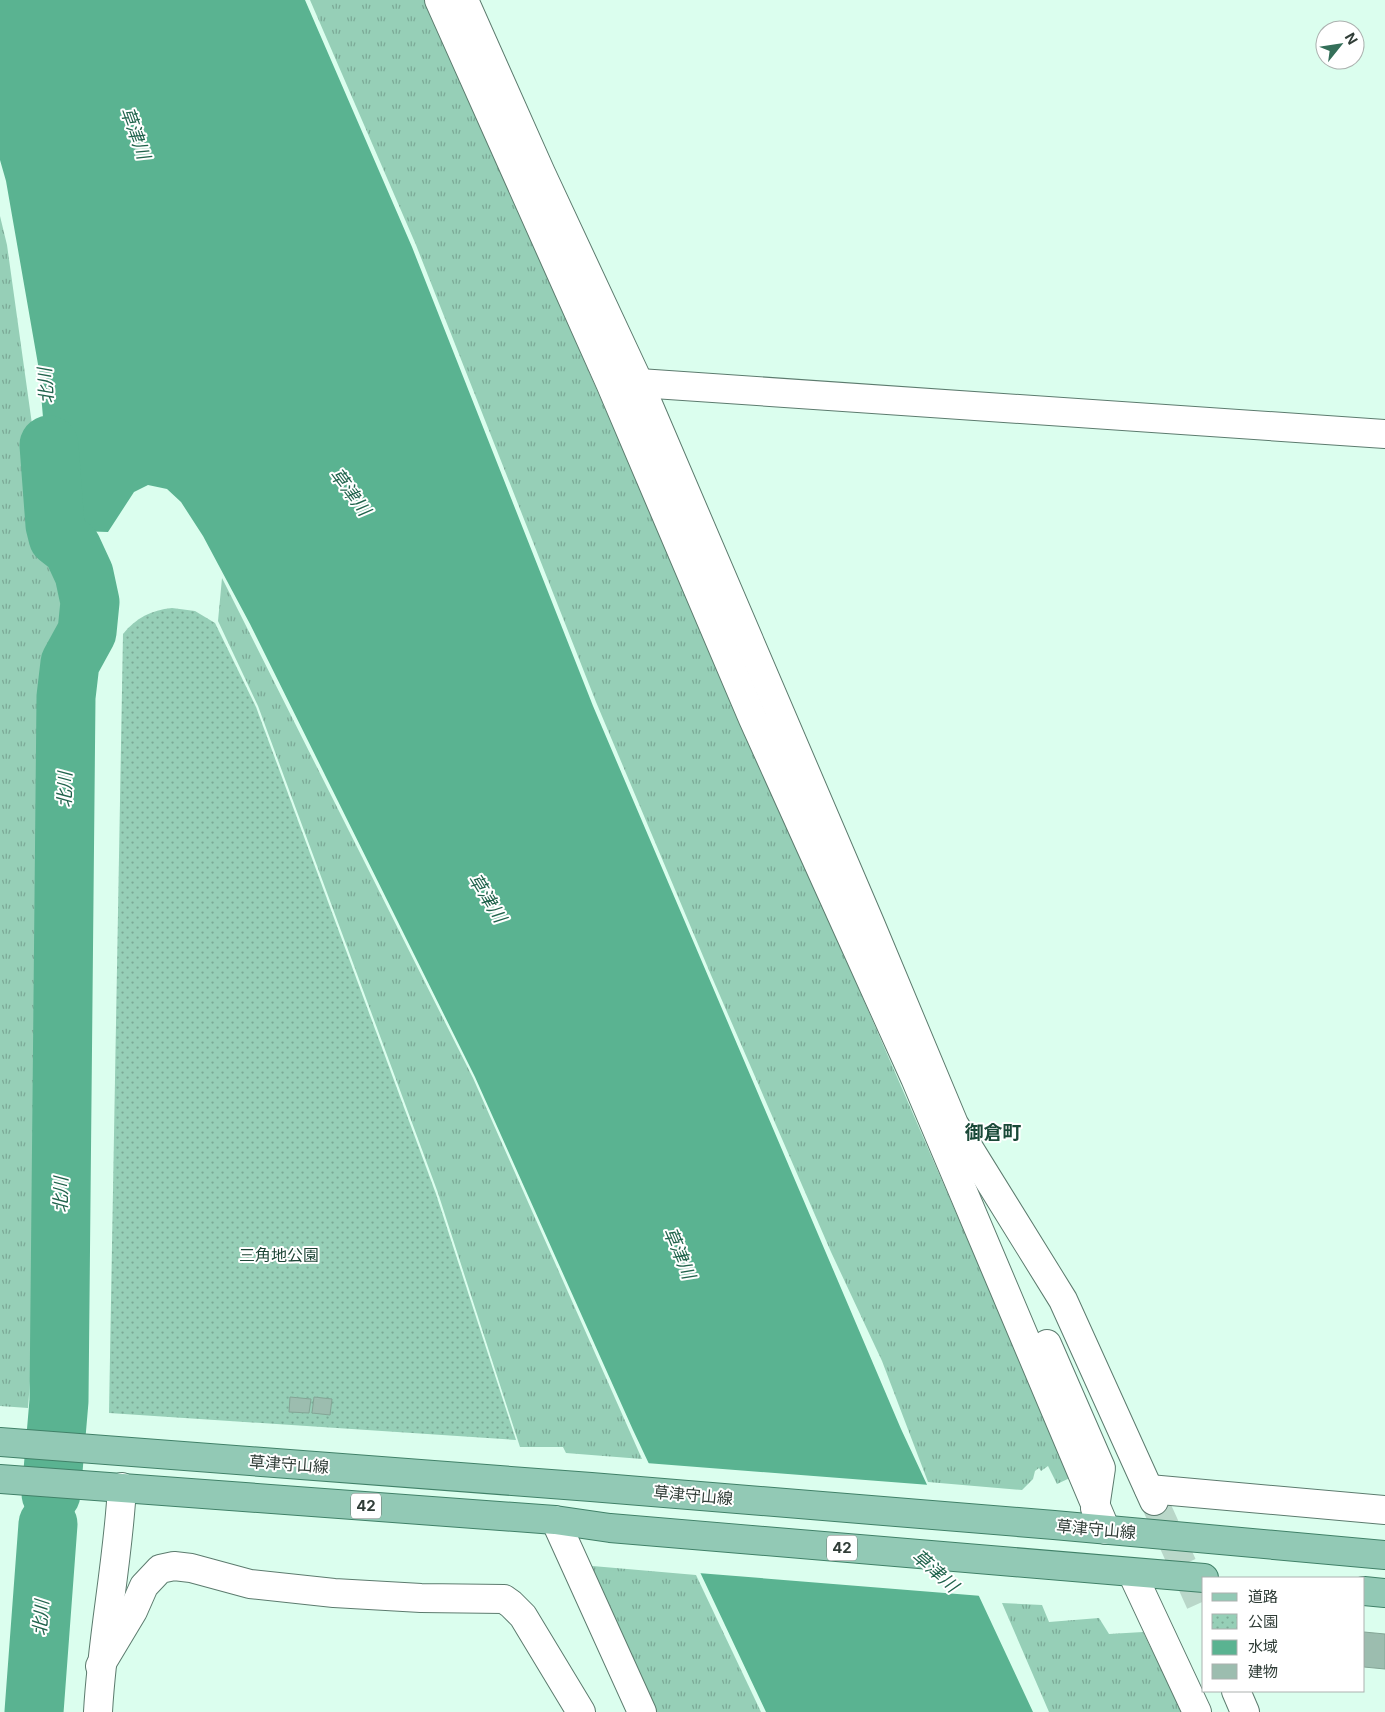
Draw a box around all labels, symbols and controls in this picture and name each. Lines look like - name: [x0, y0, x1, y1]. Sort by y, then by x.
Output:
- north arrow: [1315, 20, 1365, 70]
- text: N: [1342, 29, 1362, 47]
- water label: 草津川: [116, 104, 155, 164]
- water label: 北川: [34, 365, 57, 405]
- water label: 草津川: [326, 464, 376, 521]
- water label: 北川: [54, 770, 75, 808]
- water label: 草津川: [464, 869, 512, 928]
- district label: 御倉町: [964, 1121, 1022, 1144]
- water label: 北川: [50, 1175, 71, 1213]
- water label: 草津川: [659, 1224, 700, 1284]
- park label: 三角地公園: [239, 1245, 319, 1265]
- street label: 草津守山線: [248, 1451, 330, 1477]
- street label: 草津守山線: [652, 1482, 734, 1508]
- road number: 42: [351, 1494, 381, 1518]
- street label: 草津守山線: [1055, 1516, 1137, 1542]
- road number: 42: [827, 1536, 857, 1560]
- water label: 草津川: [908, 1545, 964, 1598]
- legend: [1202, 1577, 1365, 1692]
- text: 道路: [1248, 1587, 1278, 1606]
- water label: 北川: [29, 1597, 52, 1637]
- text: 公園: [1248, 1612, 1278, 1631]
- text: 水域: [1248, 1637, 1278, 1656]
- text: 建物: [1248, 1662, 1278, 1681]

